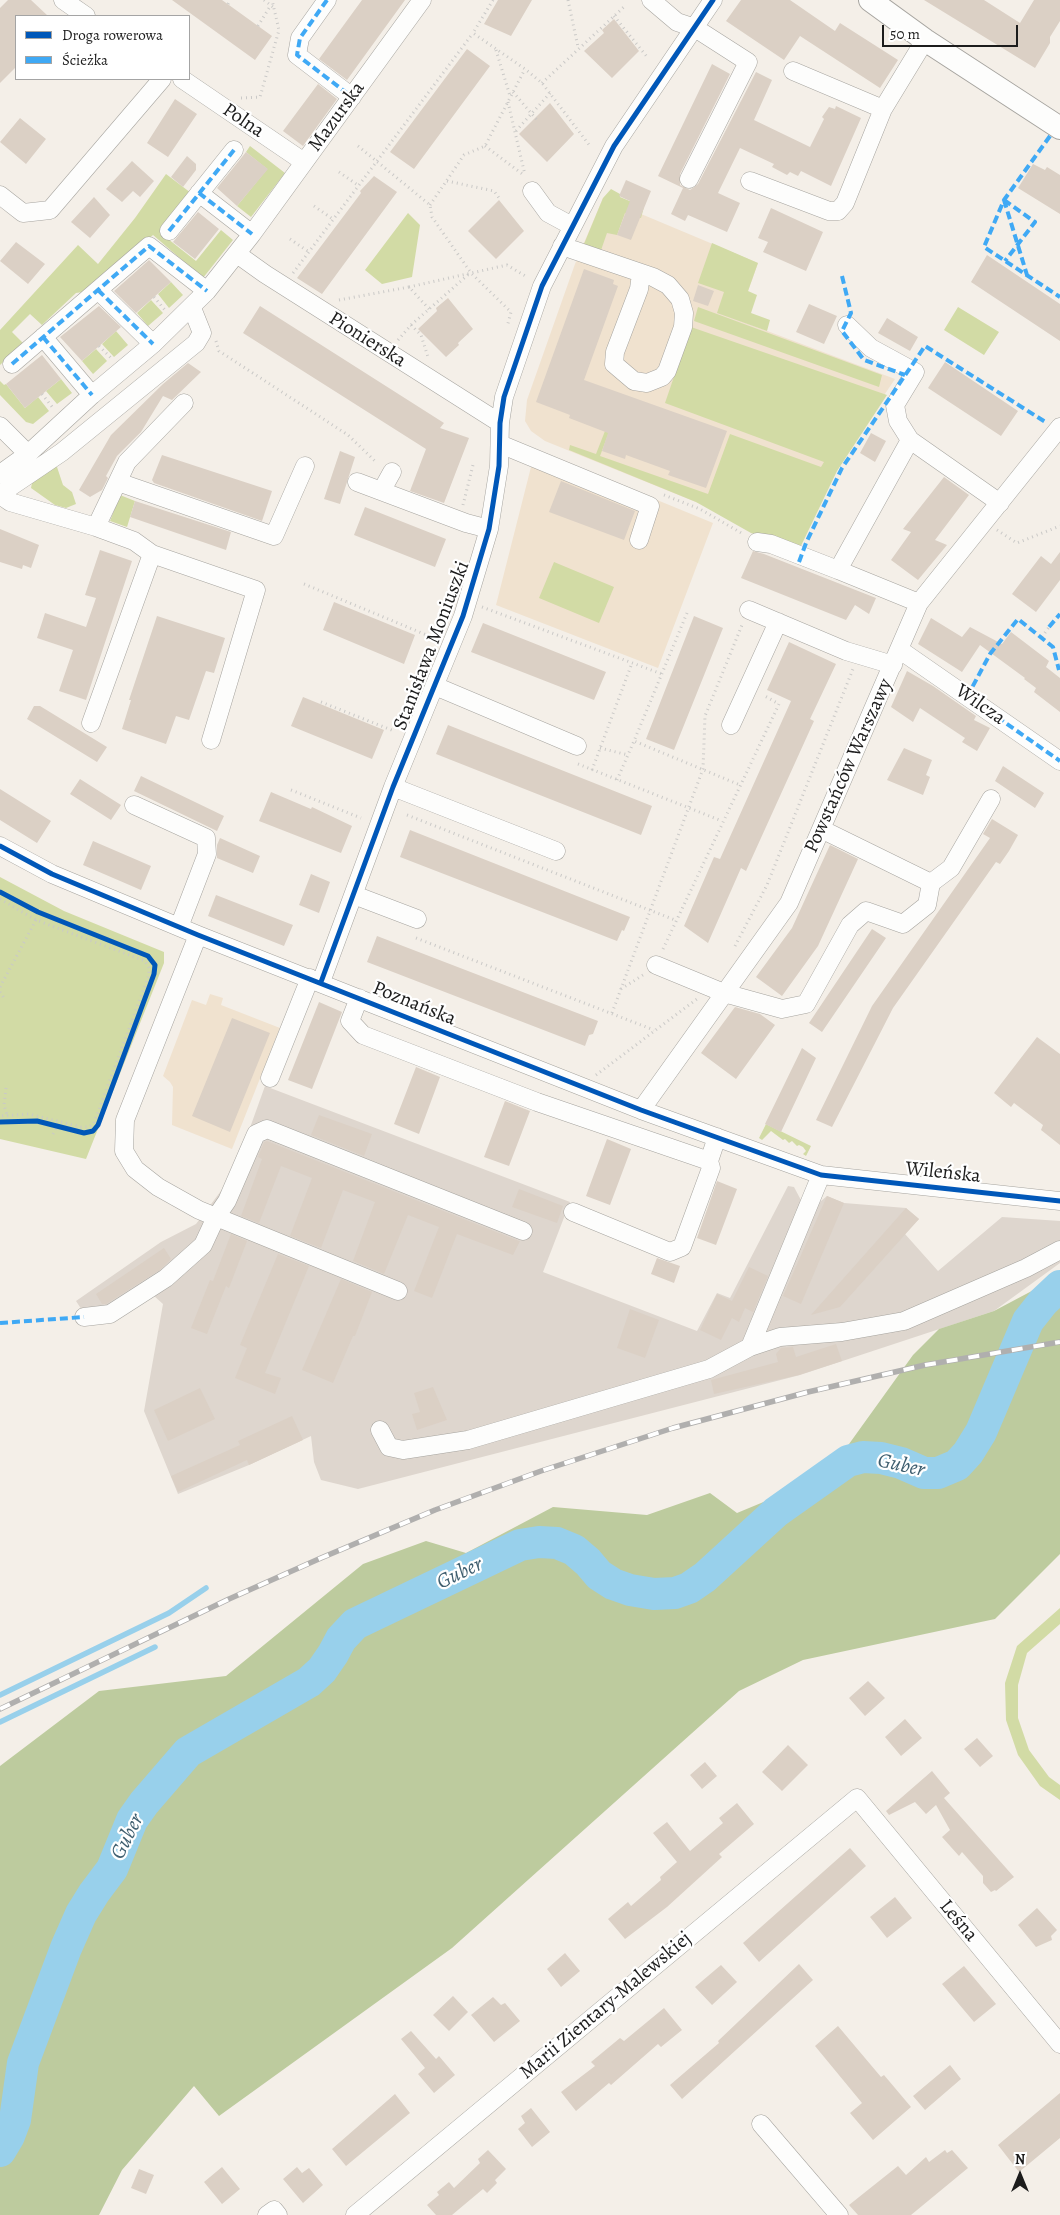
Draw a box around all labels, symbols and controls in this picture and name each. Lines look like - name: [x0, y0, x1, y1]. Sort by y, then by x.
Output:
- legend: [15, 15, 190, 80]
- scale bar: [885, 15, 1021, 47]
- text: 50 m: [890, 24, 920, 44]
- text: Droga rowerowa: [62, 25, 163, 45]
- text: Ścieżka: [62, 50, 108, 70]
- street label: Mazurska: [304, 77, 370, 157]
- street label: Polna: [218, 98, 268, 144]
- street label: Pionierska: [324, 307, 410, 373]
- street label: Stanisława Moniuszki: [389, 558, 475, 734]
- street label: Powstańców Warszawy: [800, 675, 898, 857]
- street label: Wilcza: [950, 679, 1010, 731]
- street label: Poznańska: [369, 976, 459, 1032]
- street label: Wileńska: [904, 1157, 982, 1189]
- water label: Guber: [875, 1449, 927, 1483]
- water label: Guber: [433, 1552, 487, 1596]
- water label: Guber: [106, 1810, 150, 1864]
- street label: Leśna: [934, 1895, 982, 1947]
- street label: Marii Zientary-Malewskiej: [515, 1927, 697, 2085]
- north arrow: [995, 2150, 1045, 2200]
- text: N: [1015, 2150, 1025, 2169]

